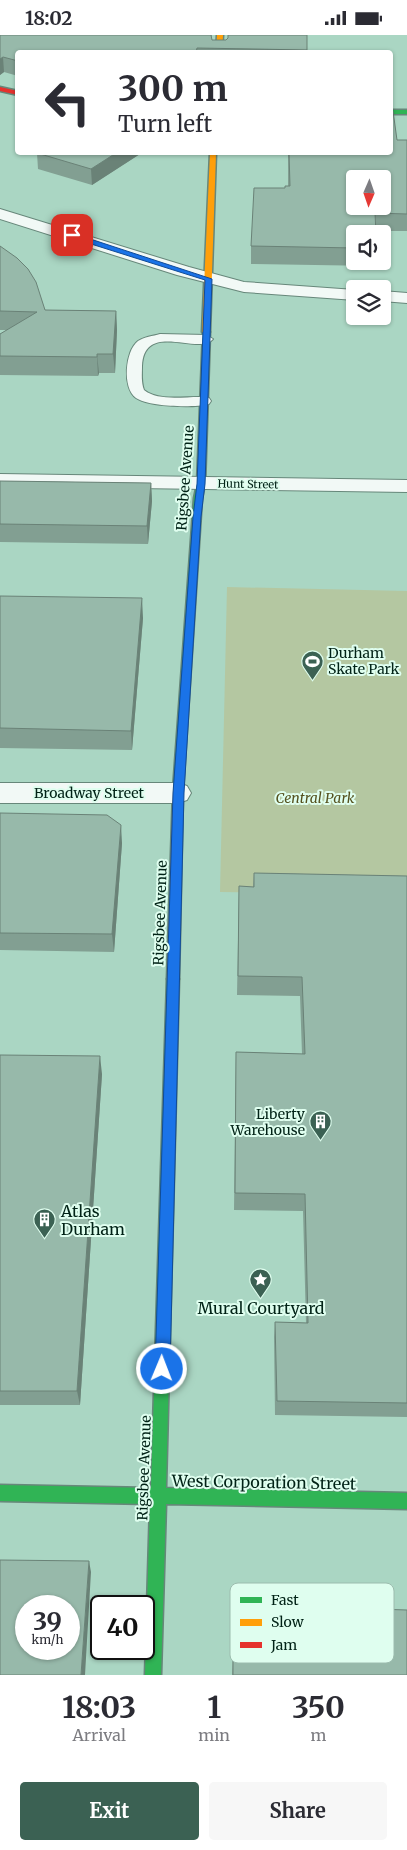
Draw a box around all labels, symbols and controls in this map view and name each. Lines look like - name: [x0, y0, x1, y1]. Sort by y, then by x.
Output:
- text: 18:02: [25, 6, 72, 30]
- text: 300 m: [118, 67, 228, 111]
- icon: left: [35, 70, 100, 135]
- text: Turn left: [118, 110, 212, 138]
- north arrow: [346, 170, 391, 215]
- map controls: [346, 170, 391, 325]
- pin: [51, 214, 93, 256]
- icon: arrive: [58, 221, 86, 249]
- button: sound: [346, 225, 391, 270]
- button: layers: [346, 280, 391, 325]
- street label: Rigsbee Avenue: [172, 425, 198, 531]
- street label: Hunt Street: [217, 476, 279, 492]
- place label: Durham Skate Park: [328, 644, 400, 678]
- sports icon: Durham Skate Park: [300, 649, 324, 680]
- street label: Broadway Street: [34, 784, 145, 802]
- park label: Central Park: [276, 789, 355, 807]
- street label: Rigsbee Avenue: [149, 860, 171, 966]
- place label: Liberty Warehouse: [230, 1105, 306, 1139]
- building icon: Liberty Warehouse: [309, 1110, 333, 1141]
- place label: Atlas Durham: [60, 1201, 125, 1239]
- building icon: Atlas Durham: [33, 1208, 57, 1239]
- place icon: Mural Courtyard: [249, 1267, 273, 1298]
- place label: Mural Courtyard: [197, 1298, 325, 1318]
- position arrow: [135, 1342, 187, 1394]
- street label: Rigsbee Avenue: [133, 1415, 155, 1521]
- street label: West Corporation Street: [171, 1470, 357, 1494]
- legend: [230, 1583, 394, 1663]
- text: Fast: [271, 1591, 299, 1609]
- speed limit sign: 40: [90, 1595, 155, 1660]
- text: 39: [33, 1605, 62, 1637]
- text: Slow: [271, 1613, 304, 1631]
- text: km/h: [32, 1632, 63, 1647]
- text: Jam: [270, 1636, 297, 1654]
- text: 18:03: [62, 1688, 136, 1726]
- text: 1: [207, 1688, 221, 1726]
- text: 350: [292, 1688, 345, 1726]
- text: Arrival: [72, 1725, 126, 1745]
- text: min: [198, 1725, 230, 1745]
- text: m: [311, 1725, 326, 1745]
- button: Exit: [20, 1782, 199, 1840]
- button: Share: [209, 1782, 387, 1840]

